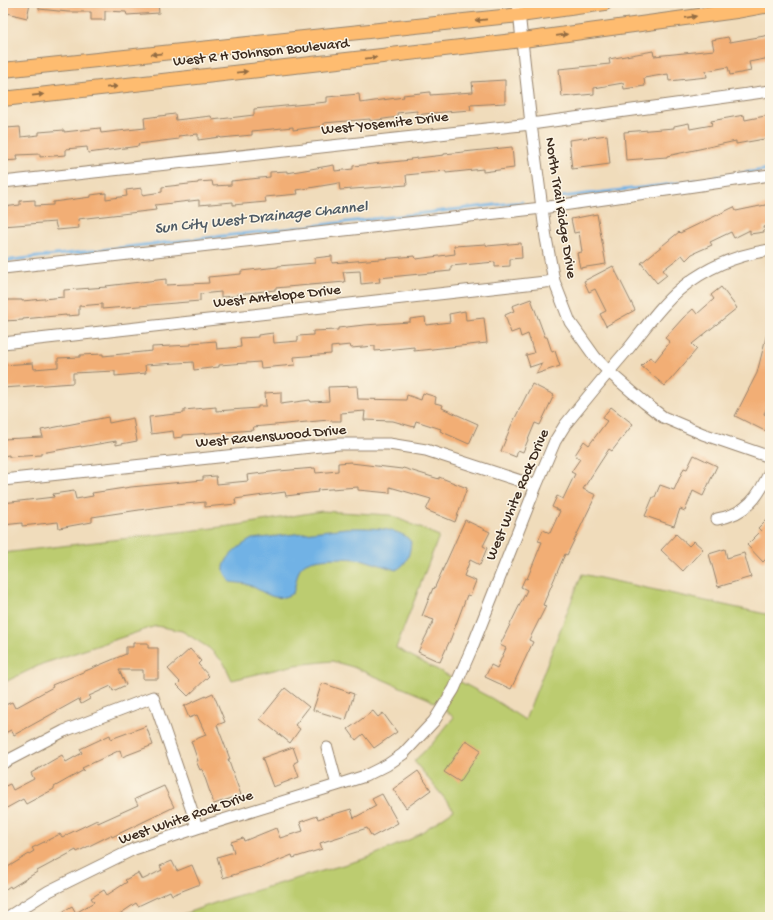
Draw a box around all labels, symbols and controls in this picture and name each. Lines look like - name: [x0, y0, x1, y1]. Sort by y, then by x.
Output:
- one-way arrow: [685, 14, 697, 21]
- one-way arrow: [475, 16, 487, 23]
- one-way arrow: [556, 32, 568, 38]
- street label: West R H Johnson Boulevard: [172, 35, 351, 71]
- one-way arrow: [151, 50, 163, 57]
- one-way arrow: [365, 54, 377, 61]
- one-way arrow: [236, 69, 248, 75]
- one-way arrow: [106, 84, 118, 90]
- one-way arrow: [32, 92, 44, 98]
- street label: West Yosemite Drive: [321, 108, 450, 140]
- street label: North Trail Ridge Drive: [540, 136, 580, 280]
- water label: Sun City West Drainage Channel: [154, 198, 370, 240]
- street label: West Antelope Drive: [212, 281, 342, 313]
- street label: West Ravenswood Drive: [195, 421, 347, 453]
- street label: West White Rock Drive: [482, 426, 554, 563]
- street label: West White Rock Drive: [116, 786, 256, 849]

